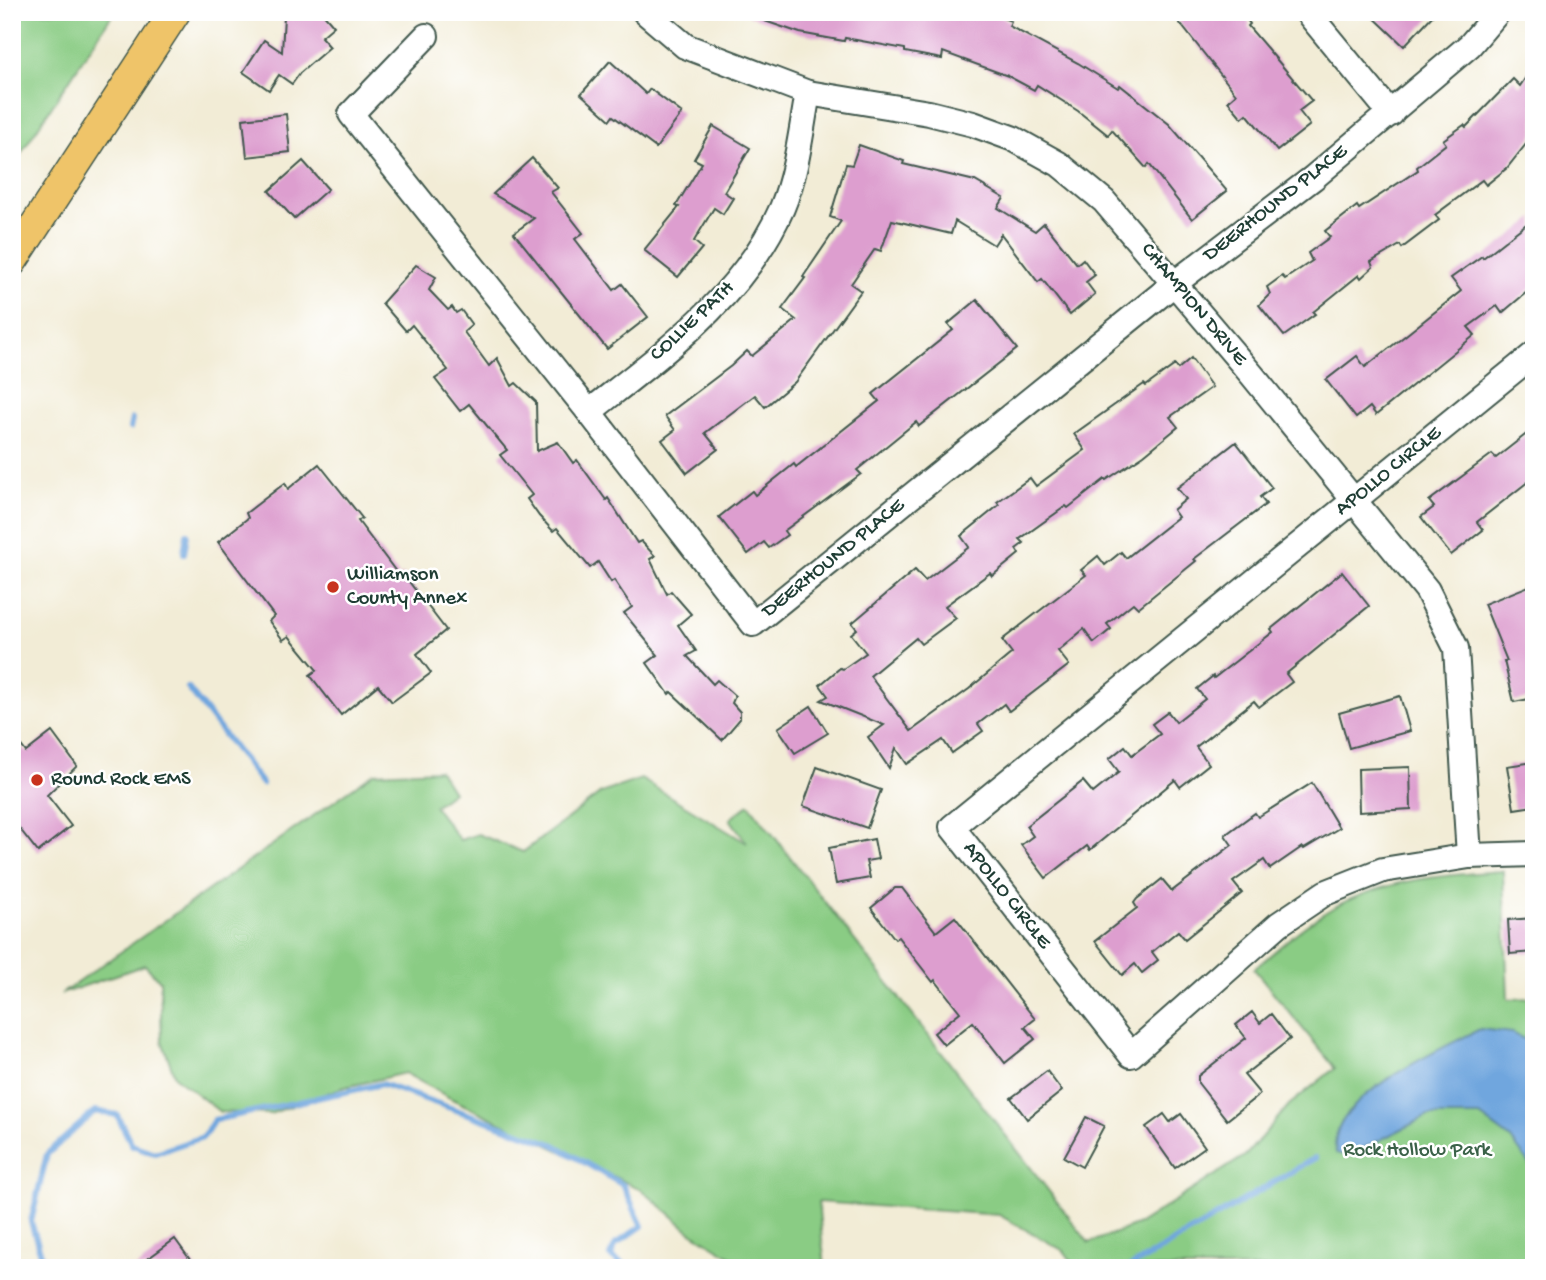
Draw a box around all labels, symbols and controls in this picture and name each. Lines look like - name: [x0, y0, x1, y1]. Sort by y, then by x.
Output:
- street label: DEERHOUND PLACE: [1197, 139, 1354, 269]
- street label: CHAMPION DRIVE: [1134, 238, 1252, 372]
- street label: COLLIE PATH: [646, 276, 741, 367]
- street label: APOLLO CIRCLE: [1331, 421, 1448, 522]
- street label: DEERHOUND PLACE: [756, 493, 911, 625]
- place label: Williamson County Annex: [347, 563, 467, 612]
- marker: Williamson County Annex: [325, 579, 341, 595]
- place label: Round Rock EMS: [51, 768, 191, 793]
- marker: Round Rock EMS: [29, 772, 45, 788]
- street label: APOLLO CIRCLE: [956, 837, 1056, 955]
- park label: Rock Hollow Park: [1343, 1139, 1493, 1164]

